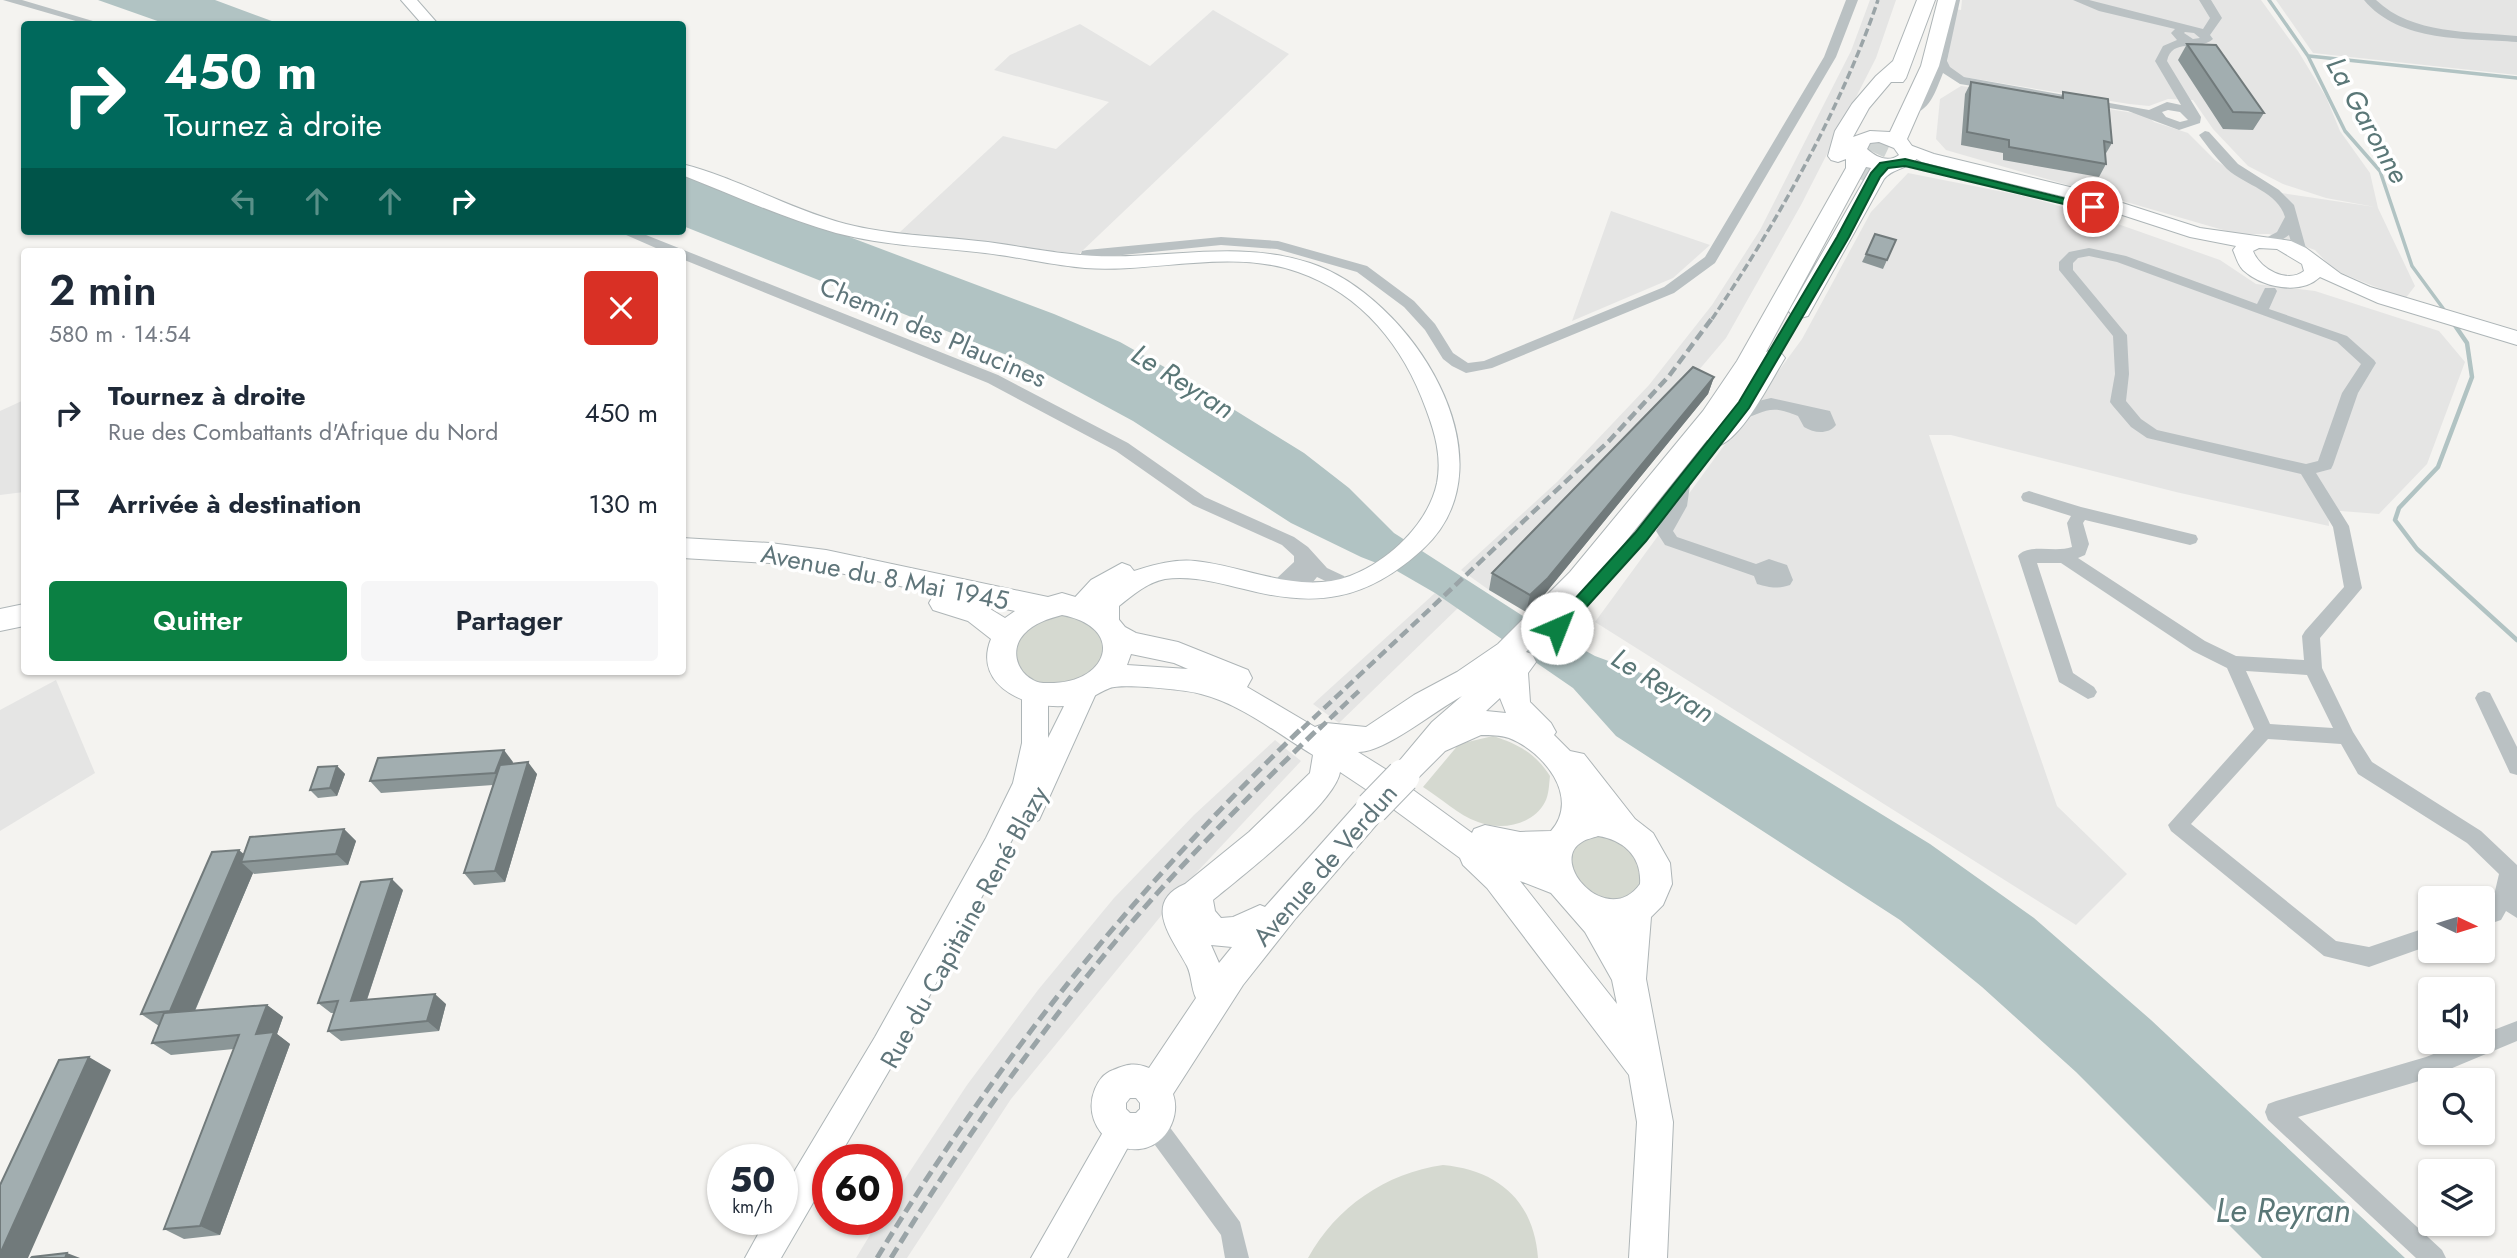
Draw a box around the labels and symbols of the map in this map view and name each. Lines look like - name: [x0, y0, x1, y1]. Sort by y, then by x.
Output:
- water label: La Garonne: [2316, 50, 2419, 191]
- pin: [2063, 177, 2123, 237]
- street label: Chemin des Plaucines: [814, 267, 1052, 397]
- water label: Le Reyran: [1123, 334, 1242, 429]
- street label: Avenue du 8 Mai 1945: [758, 534, 1012, 620]
- position arrow: [1520, 591, 1594, 665]
- water label: Le Reyran: [1603, 638, 1722, 733]
- street label: Avenue de Verdun: [1244, 775, 1406, 955]
- street label: Rue du Capitaine René Blazy: [870, 778, 1058, 1075]
- north arrow: [2418, 886, 2496, 962]
- speed limit sign: 60: [812, 1144, 903, 1235]
- water label: Le Reyran: [2216, 1187, 2350, 1234]

